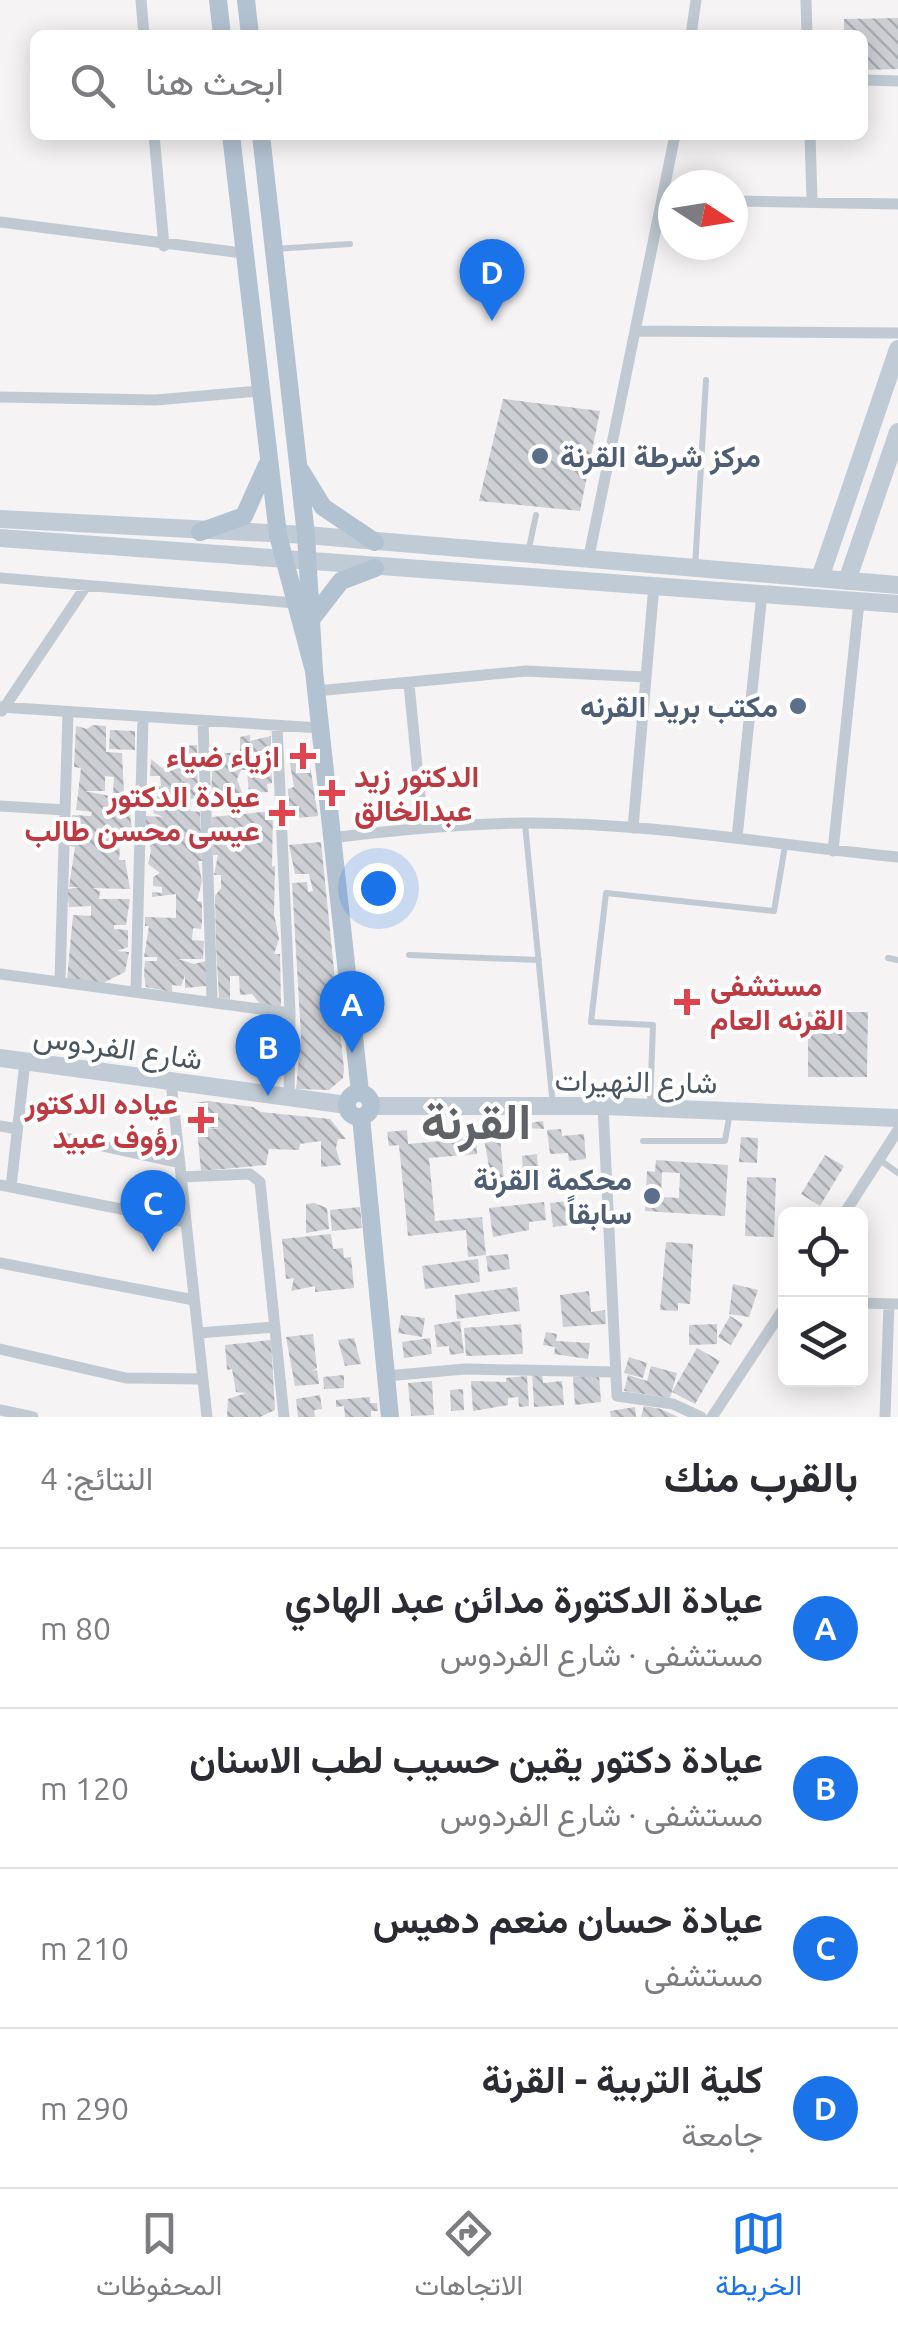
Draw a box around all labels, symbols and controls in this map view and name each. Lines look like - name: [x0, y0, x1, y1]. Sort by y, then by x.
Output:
- search box: [30, 30, 868, 140]
- icon: search: [65, 58, 120, 113]
- text: ابحث هنا: [145, 60, 284, 102]
- north arrow: [658, 170, 748, 260]
- pin: D: [460, 238, 524, 321]
- place label: مركز شرطة القرنة: [560, 439, 761, 475]
- marker: مركز شرطة القرنة: [529, 445, 551, 467]
- place label: مكتب بريد القرنه: [580, 689, 778, 725]
- marker: مكتب بريد القرنه: [787, 695, 809, 717]
- place label: ازياء ضياء: [166, 739, 280, 775]
- marker: ازياء ضياء: [290, 743, 316, 769]
- place label: الدكتور زيد عبدالخالق: [354, 759, 479, 829]
- place label: عيادة الدكتور عيسى محسن طالب: [25, 779, 260, 849]
- marker: الدكتور زيد عبدالخالق: [319, 780, 345, 806]
- marker: عيادة الدكتور عيسى محسن طالب: [269, 800, 295, 826]
- your location: [353, 863, 404, 914]
- place label: مستشفى القرنه العام: [710, 968, 844, 1039]
- pin: A: [320, 970, 384, 1053]
- marker: مستشفى القرنه العام: [674, 989, 700, 1015]
- pin: B: [236, 1014, 300, 1096]
- street label: شارع الفردوس: [31, 1018, 205, 1080]
- street label: شارع النهيرات: [554, 1063, 718, 1103]
- place label: عياده الدكتور رؤوف عبيد: [24, 1086, 178, 1156]
- district label: القرنة: [421, 1092, 531, 1153]
- marker: عياده الدكتور رؤوف عبيد: [188, 1107, 214, 1133]
- place label: محكمة القرنة سابقاً: [473, 1162, 632, 1231]
- pin: C: [120, 1170, 186, 1252]
- marker: محكمة القرنة سابقاً: [641, 1185, 663, 1207]
- map controls: [778, 1207, 868, 1387]
- button: locate: [778, 1207, 868, 1297]
- button: layers: [778, 1297, 868, 1387]
- text: بالقرب منك: [664, 1453, 858, 1500]
- text: النتائج: 4: [40, 1460, 153, 1496]
- text: عيادة الدكتورة مدائن عبد الهادي: [285, 1578, 763, 1620]
- text: 80 m: [40, 1610, 111, 1646]
- text: A: [814, 1610, 837, 1646]
- text: مستشفى · شارع الفردوس: [440, 1636, 763, 1672]
- text: عيادة دكتور يقين حسيب لطب الاسنان: [189, 1738, 763, 1780]
- text: 120 m: [40, 1770, 129, 1806]
- text: B: [815, 1770, 836, 1806]
- text: مستشفى · شارع الفردوس: [440, 1796, 763, 1832]
- text: عيادة حسان منعم دهيس: [373, 1898, 763, 1940]
- text: 210 m: [40, 1930, 129, 1966]
- text: C: [815, 1930, 836, 1966]
- text: مستشفى: [644, 1956, 763, 1992]
- text: كلية التربية - القرنة: [482, 2058, 763, 2100]
- text: 290 m: [40, 2090, 129, 2126]
- text: D: [814, 2090, 837, 2126]
- text: جامعة: [681, 2116, 763, 2152]
- tab: المحفوظات: [96, 2206, 222, 2310]
- tab: الاتجاهات: [414, 2206, 523, 2310]
- tab: الخريطة: [715, 2206, 802, 2310]

